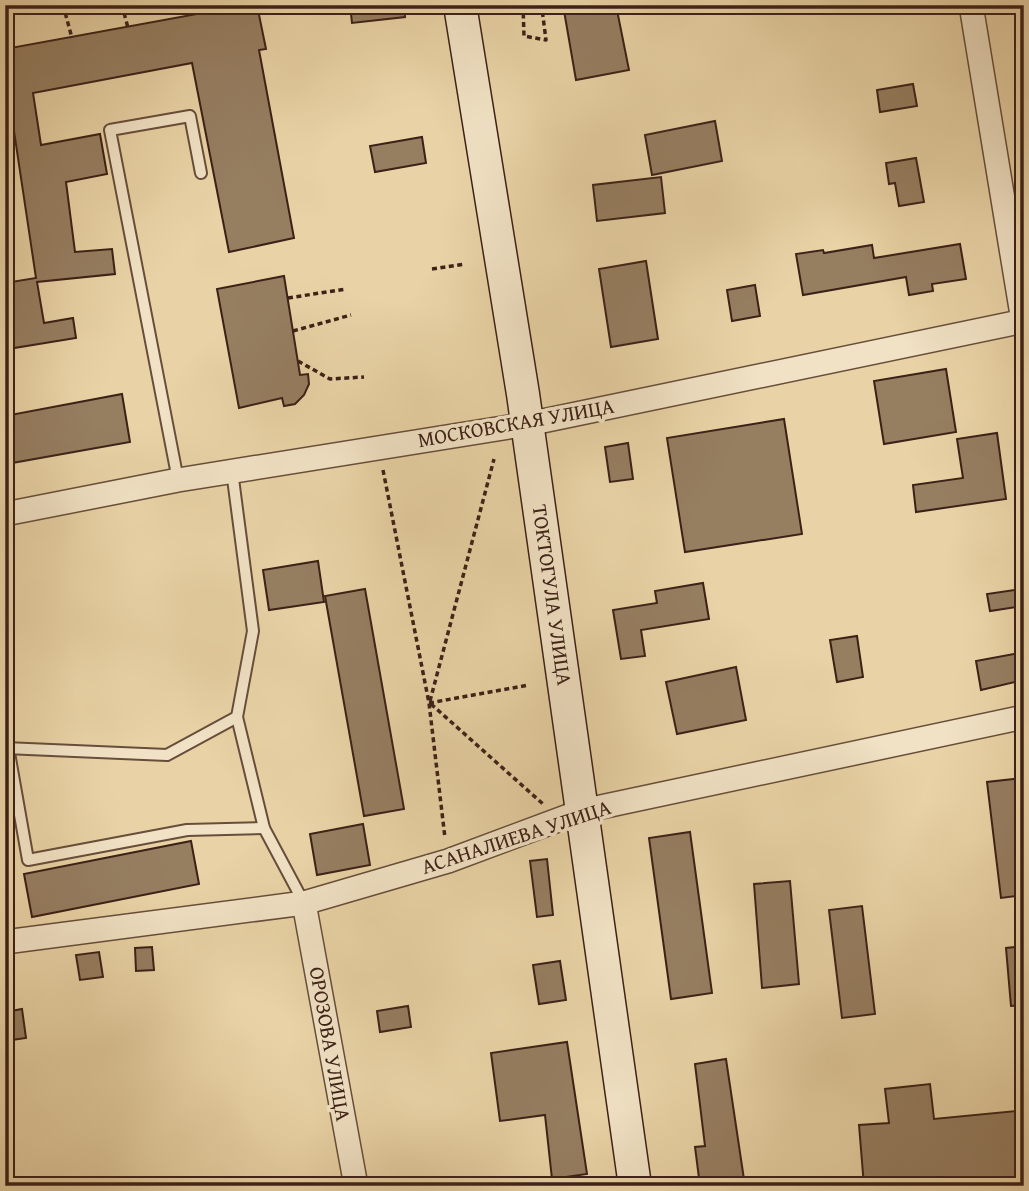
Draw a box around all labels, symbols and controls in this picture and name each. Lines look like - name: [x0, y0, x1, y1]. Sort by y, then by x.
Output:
- street label: МОСКОВСКАЯ УЛИЦА: [415, 390, 617, 455]
- street label: ТОКТОГУЛА УЛИЦА: [524, 503, 581, 688]
- street label: АСАНАЛИЕВА УЛИЦА: [417, 791, 615, 882]
- street label: ОРОЗОВА УЛИЦА: [302, 964, 359, 1124]

